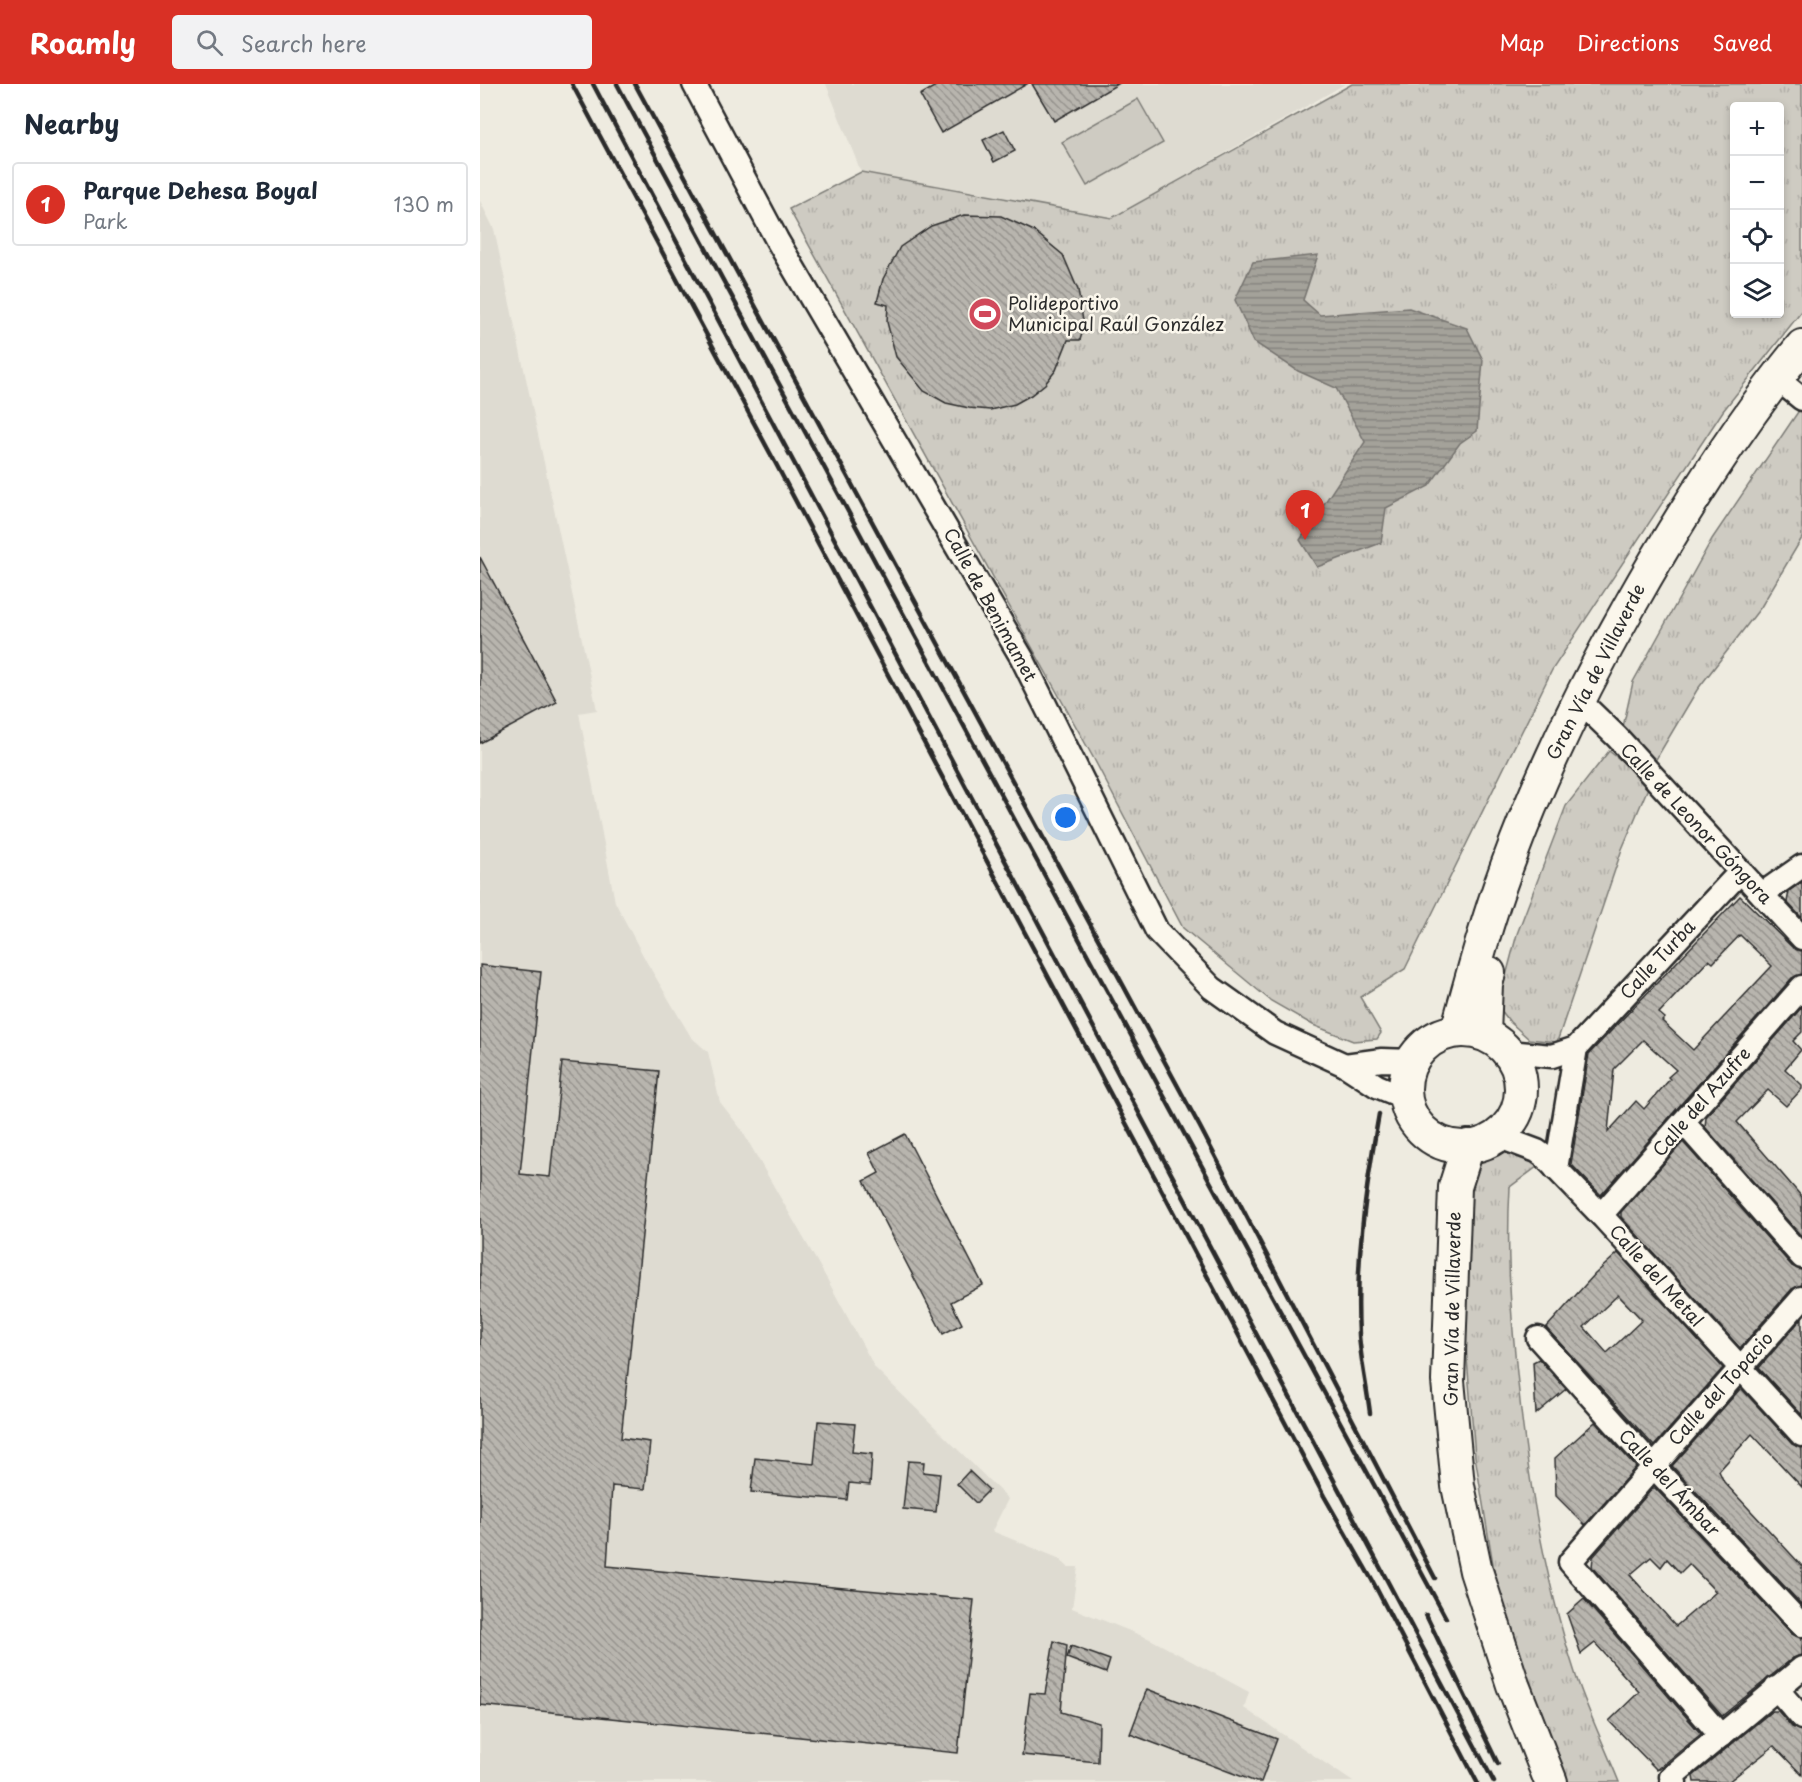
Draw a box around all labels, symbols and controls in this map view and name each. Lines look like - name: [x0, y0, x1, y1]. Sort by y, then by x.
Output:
- search box: [172, 15, 592, 69]
- text: Roamly: [30, 21, 136, 64]
- icon: search: [193, 26, 226, 59]
- text: Search here: [241, 26, 367, 59]
- text: Map: [1499, 26, 1544, 58]
- text: Directions: [1577, 26, 1679, 58]
- text: Saved: [1712, 26, 1772, 58]
- map controls: [1730, 102, 1784, 318]
- button: +: [1730, 102, 1784, 156]
- text: Nearby: [24, 104, 119, 143]
- button: −: [1730, 156, 1784, 210]
- text: Parque Dehesa Boyal: [83, 173, 318, 206]
- text: 1: [41, 189, 50, 219]
- text: 130 m: [394, 189, 454, 219]
- text: Park: [83, 206, 128, 236]
- button: locate: [1730, 210, 1784, 264]
- button: layers: [1730, 264, 1784, 318]
- place label: Polideportivo Municipal Raúl González: [1008, 289, 1224, 337]
- sports icon: Polideportivo Municipal Raúl González: [967, 296, 1003, 332]
- pin: 1: [1286, 490, 1324, 540]
- street label: Calle de Benimamet: [938, 522, 1045, 686]
- street label: Gran Vía de Villaverde: [1538, 578, 1651, 764]
- street label: Calle de Leonor Góngora: [1615, 736, 1779, 910]
- your location: [1051, 803, 1080, 832]
- street label: Calle Turba: [1613, 913, 1701, 1005]
- street label: Calle del Azufre: [1645, 1040, 1756, 1162]
- street label: Gran Vía de Villaverde: [1436, 1211, 1467, 1407]
- street label: Calle del Metal: [1604, 1218, 1711, 1332]
- street label: Calle del Topacio: [1661, 1325, 1779, 1451]
- street label: Calle del Ámbar: [1613, 1422, 1728, 1542]

